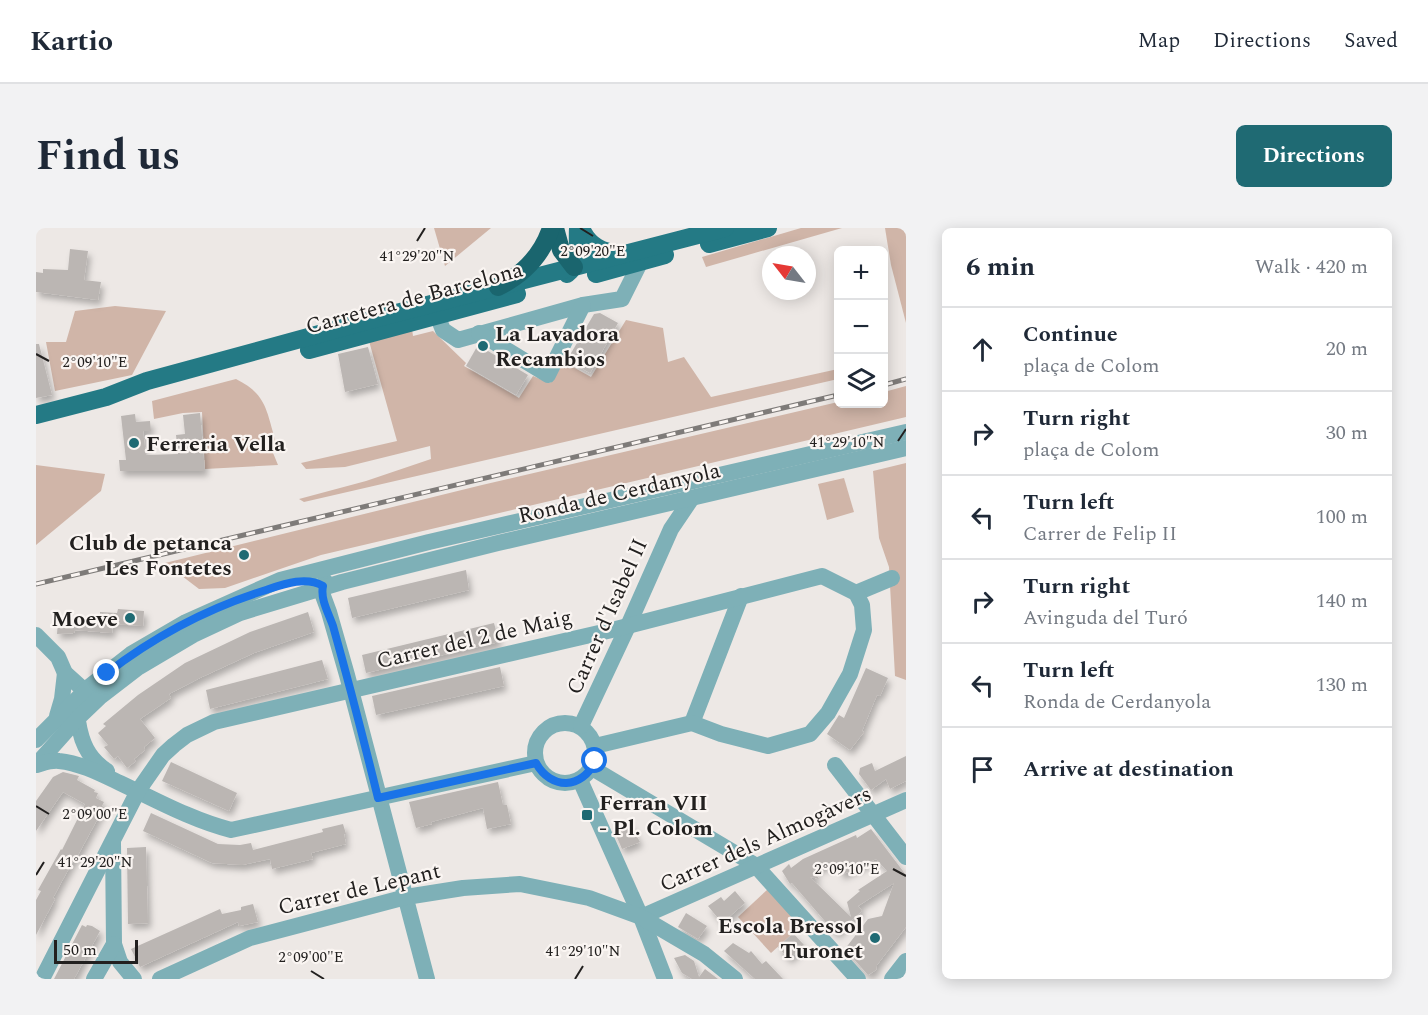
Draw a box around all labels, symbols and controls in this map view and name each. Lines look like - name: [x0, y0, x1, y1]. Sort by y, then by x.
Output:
- text: Kartio: [30, 20, 113, 63]
- text: Map: [1138, 25, 1180, 57]
- text: Directions: [1213, 25, 1311, 57]
- text: Saved: [1344, 25, 1398, 57]
- text: Find us: [36, 125, 180, 188]
- button: Directions: [1236, 125, 1392, 187]
- text: 2°09'20"E: [560, 240, 626, 263]
- text: 41°29'20"N: [380, 245, 455, 268]
- north arrow: [762, 246, 816, 300]
- map controls: [834, 246, 888, 408]
- button: +: [834, 246, 888, 300]
- text: 6 min: [966, 247, 1035, 287]
- text: Walk · 420 m: [1255, 252, 1368, 282]
- street label: Carretera de Barcelona: [302, 253, 527, 343]
- button: −: [834, 300, 888, 354]
- place label: La Lavadora Recambios: [495, 318, 620, 376]
- text: Continue: [1023, 318, 1118, 351]
- icon: ahead: [966, 333, 999, 366]
- text: 20 m: [1326, 334, 1368, 364]
- marker: La Lavadora Recambios: [476, 339, 490, 353]
- text: 2°09'10"E: [62, 351, 128, 374]
- text: plaça de Colom: [1023, 351, 1159, 381]
- button: layers: [834, 354, 888, 408]
- text: Turn right: [1023, 402, 1130, 435]
- icon: right: [966, 417, 999, 450]
- text: 30 m: [1326, 418, 1368, 448]
- place label: Ferreria Vella: [146, 428, 286, 461]
- text: 41°29'10"N: [810, 431, 885, 454]
- text: plaça de Colom: [1023, 435, 1159, 465]
- marker: Ferreria Vella: [127, 436, 141, 450]
- street label: Ronda de Cerdanyola: [515, 454, 724, 533]
- text: Turn left: [1023, 486, 1115, 519]
- icon: left: [966, 501, 999, 534]
- text: 100 m: [1316, 502, 1368, 532]
- text: Carrer de Felip II: [1023, 519, 1177, 549]
- place label: Club de petanca Les Fontetes: [69, 527, 233, 585]
- street label: Carrer d'Isabel II: [558, 533, 657, 700]
- marker: Club de petanca Les Fontetes: [237, 548, 251, 562]
- text: Turn right: [1023, 570, 1130, 603]
- icon: right: [966, 585, 999, 618]
- text: 140 m: [1316, 586, 1368, 616]
- street label: Carrer del 2 de Maig: [373, 601, 575, 678]
- place label: Moeve: [51, 603, 118, 636]
- text: Avinguda del Turó: [1023, 603, 1188, 633]
- marker: Moeve: [123, 611, 137, 625]
- text: Turn left: [1023, 654, 1115, 687]
- route end: [93, 659, 119, 685]
- icon: left: [966, 669, 999, 702]
- text: 130 m: [1316, 670, 1368, 700]
- text: Ronda de Cerdanyola: [1023, 687, 1211, 717]
- route start: [581, 747, 607, 773]
- icon: arrive: [966, 753, 999, 786]
- text: Arrive at destination: [1023, 753, 1234, 786]
- street label: Carrer dels Almogàvers: [654, 778, 877, 901]
- place label: Ferran VII - Pl. Colom: [599, 787, 713, 845]
- text: 2°09'00"E: [62, 803, 128, 826]
- marker: Ferran VII - Pl. Colom: [580, 808, 594, 822]
- text: 41°29'20"N: [58, 851, 133, 874]
- street label: Carrer de Lepant: [275, 855, 444, 924]
- text: 2°09'10"E: [814, 858, 880, 881]
- place label: Escola Bressol Turonet: [718, 910, 863, 968]
- marker: Escola Bressol Turonet: [868, 931, 882, 945]
- scale bar: [54, 937, 138, 964]
- text: 50 m: [63, 938, 97, 962]
- text: 41°29'10"N: [546, 940, 621, 963]
- text: 2°09'00"E: [278, 946, 344, 969]

